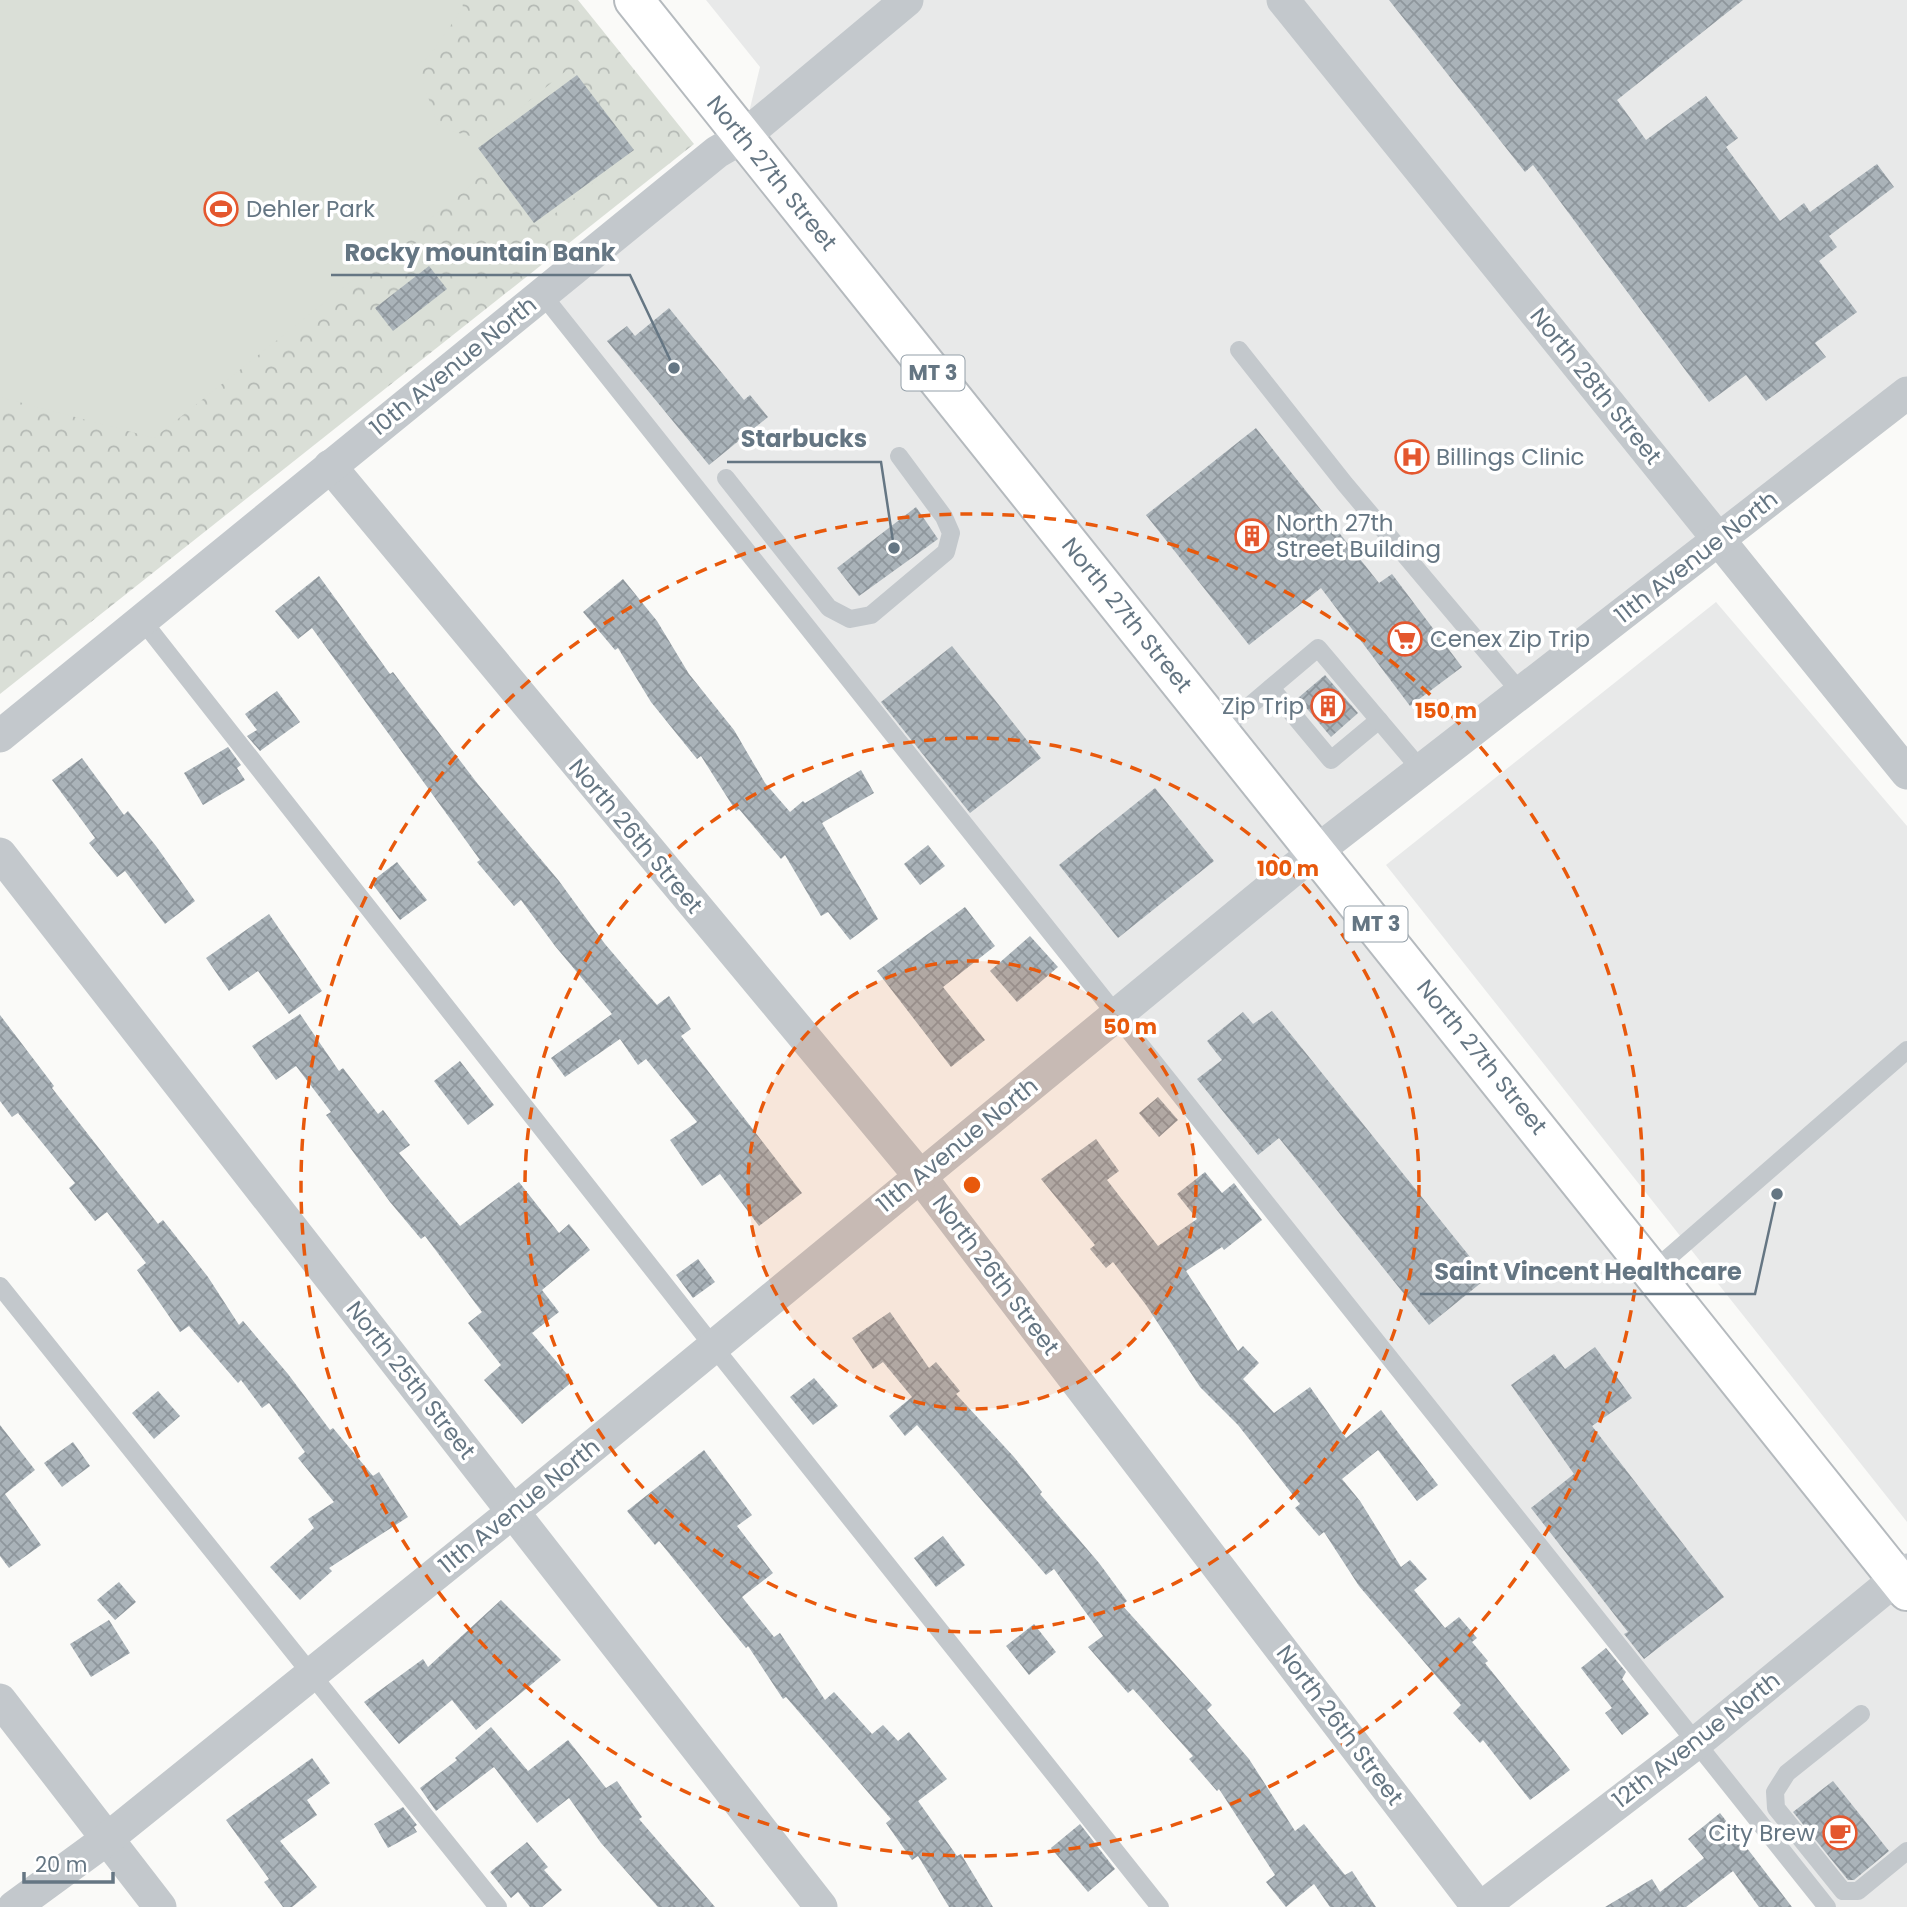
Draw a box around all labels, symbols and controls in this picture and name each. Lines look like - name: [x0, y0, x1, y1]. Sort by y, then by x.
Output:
- street label: North 27th Street: [699, 89, 845, 257]
- sports icon: Dehler Park: [202, 190, 240, 228]
- place label: Dehler Park: [246, 193, 375, 225]
- callout: Rocky mountain Bank: [331, 230, 630, 275]
- text: Rocky mountain Bank: [344, 236, 616, 269]
- street label: 10th Avenue North: [363, 289, 543, 443]
- street label: North 28th Street: [1523, 301, 1669, 471]
- road number: MT 3: [902, 356, 964, 390]
- callout: Starbucks: [727, 417, 881, 462]
- text: Starbucks: [741, 422, 867, 455]
- hospital icon: Billings Clinic: [1393, 438, 1431, 476]
- place label: Billings Clinic: [1436, 441, 1585, 473]
- street label: 11th Avenue North: [1608, 483, 1784, 631]
- place label: North 27th Street Building: [1276, 507, 1441, 565]
- building icon: North 27th Street Building: [1233, 517, 1271, 555]
- street label: North 27th Street: [1054, 531, 1200, 699]
- supermarket icon: Cenex Zip Trip: [1386, 620, 1424, 658]
- place label: Cenex Zip Trip: [1430, 623, 1590, 655]
- building icon: Zip Trip: [1309, 687, 1347, 725]
- place label: Zip Trip: [1222, 690, 1304, 722]
- text: 150 m: [1415, 696, 1477, 725]
- street label: North 26th Street: [562, 752, 710, 920]
- text: 100 m: [1257, 854, 1319, 883]
- road number: MT 3: [1344, 906, 1408, 942]
- street label: North 27th Street: [1409, 973, 1555, 1141]
- text: 50 m: [1103, 1012, 1157, 1041]
- street label: 11th Avenue North: [870, 1070, 1044, 1220]
- centre of rings: [960, 1173, 984, 1197]
- street label: North 26th Street: [925, 1188, 1067, 1362]
- callout: Saint Vincent Healthcare: [1420, 1249, 1755, 1294]
- text: Saint Vincent Healthcare: [1434, 1255, 1742, 1288]
- street label: North 25th Street: [339, 1294, 483, 1466]
- street label: 11th Avenue North: [432, 1431, 606, 1581]
- street label: North 26th Street: [1269, 1638, 1411, 1812]
- street label: 12th Avenue North: [1605, 1664, 1787, 1816]
- cafe icon: City Brew: [1821, 1814, 1859, 1852]
- place label: City Brew: [1708, 1817, 1815, 1849]
- scale bar: [24, 1840, 114, 1884]
- text: 20 m: [35, 1850, 88, 1879]

